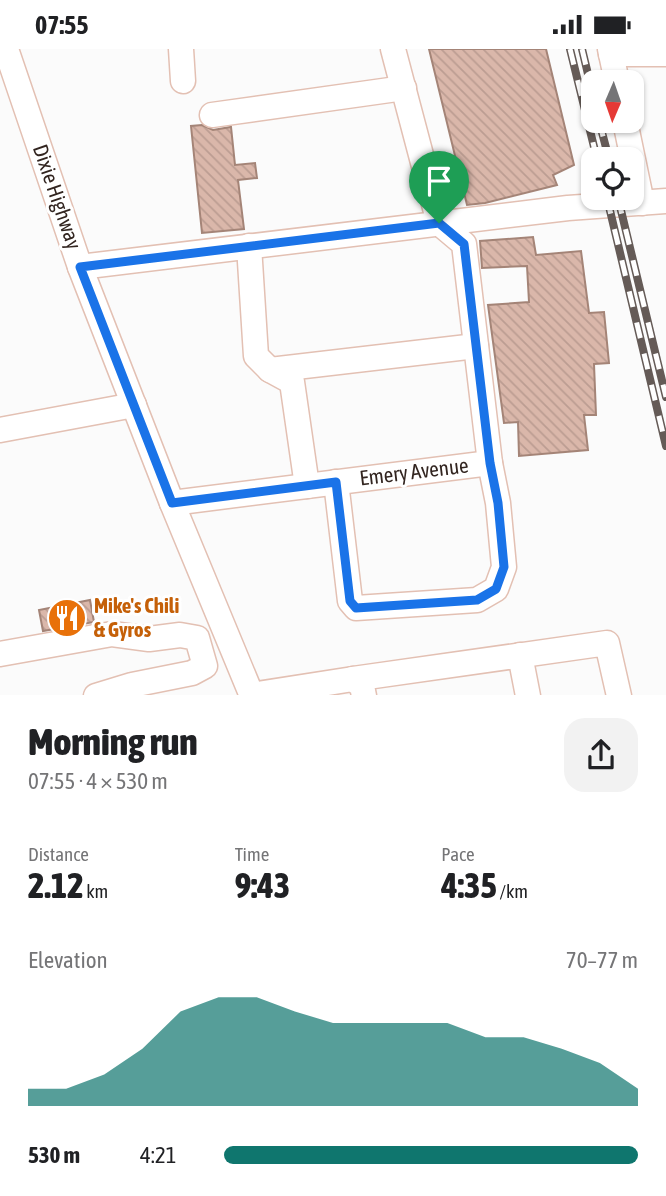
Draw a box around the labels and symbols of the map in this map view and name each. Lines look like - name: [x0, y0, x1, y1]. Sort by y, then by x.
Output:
- north arrow: [581, 70, 644, 133]
- street label: Dixie Highway: [29, 141, 87, 253]
- pin: [409, 151, 469, 223]
- street label: Emery Avenue: [358, 452, 470, 490]
- place label: Mike's Chili & Gyros: [94, 593, 179, 641]
- restaurant icon: Mike's Chili & Gyros: [46, 597, 88, 639]

